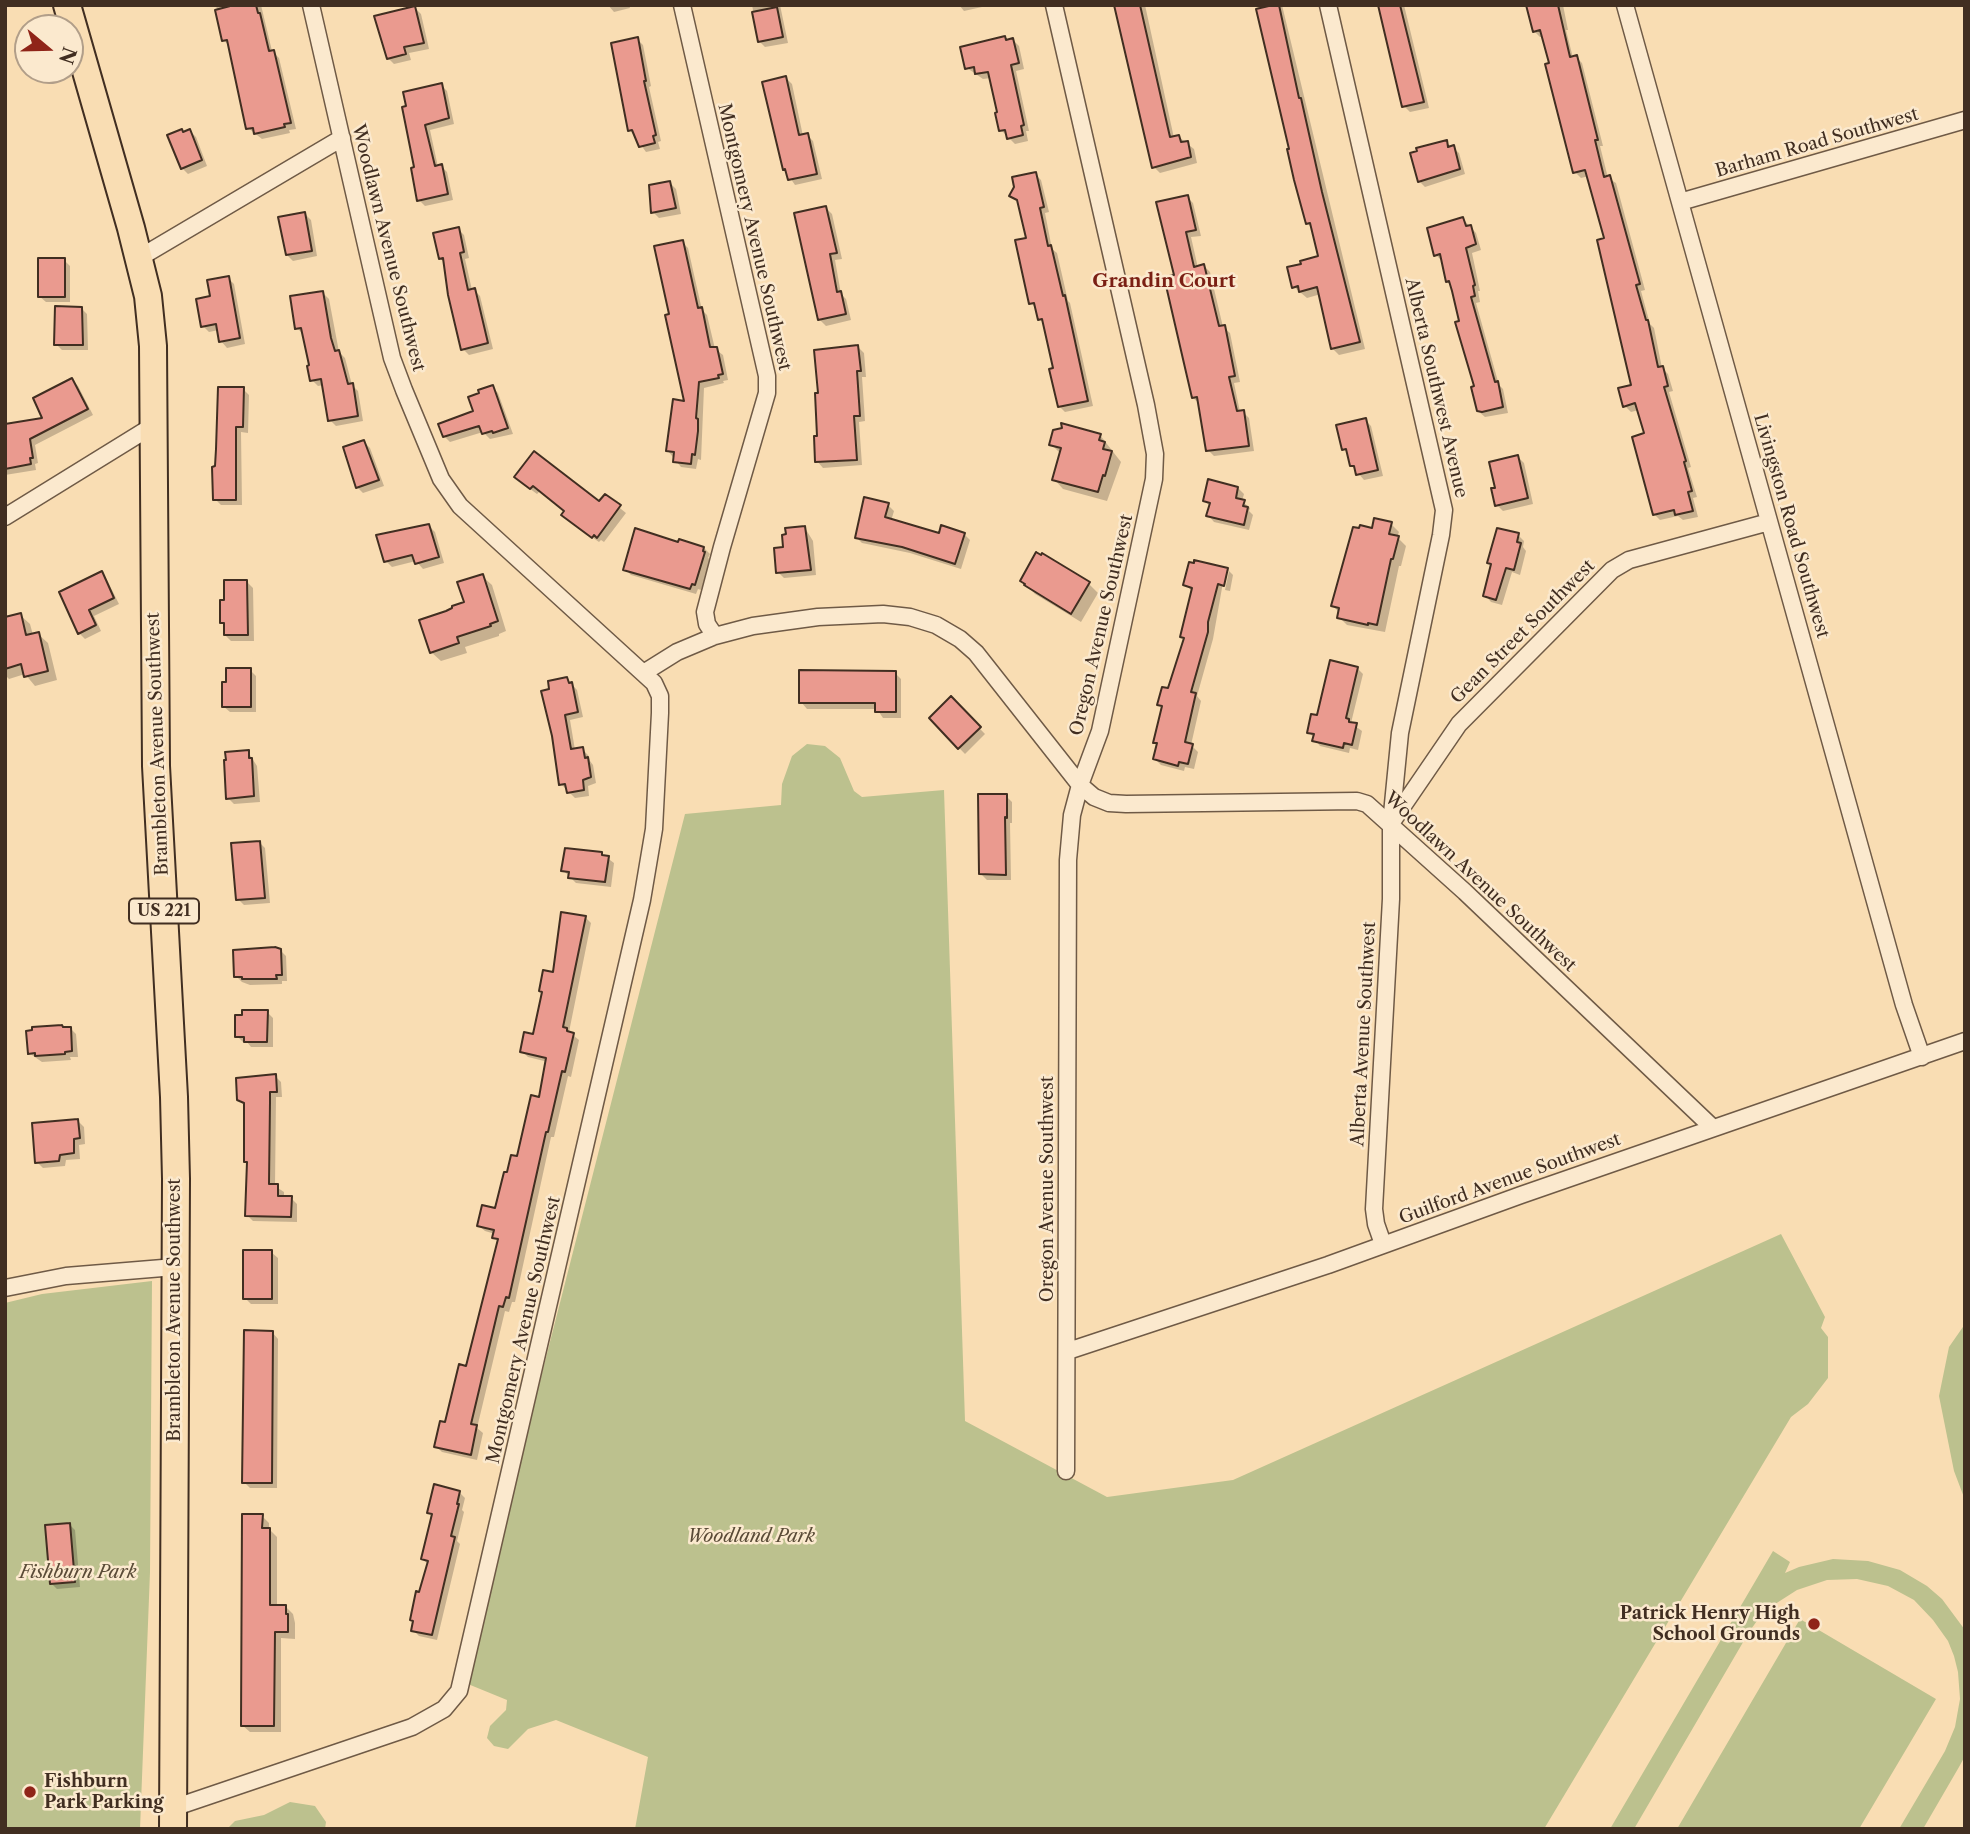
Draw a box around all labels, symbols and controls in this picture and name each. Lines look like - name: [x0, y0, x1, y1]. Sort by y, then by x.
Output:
- north arrow: [14, 14, 84, 84]
- text: N: [54, 44, 81, 67]
- street label: Montgomery Avenue Southwest: [713, 101, 795, 373]
- street label: Barham Road Southwest: [1713, 104, 1921, 182]
- street label: Woodlawn Avenue Southwest: [347, 122, 429, 374]
- district label: Grandin Court: [1092, 271, 1236, 293]
- street label: Alberta Southwest Avenue: [1400, 276, 1472, 500]
- street label: Livingston Road Southwest: [1749, 411, 1833, 641]
- street label: Oregon Avenue Southwest: [1066, 512, 1138, 738]
- street label: Gean Street Southwest: [1447, 556, 1599, 708]
- street label: Brambleton Avenue Southwest: [143, 612, 173, 876]
- street label: Woodlawn Avenue Southwest: [1380, 787, 1580, 977]
- road number: US 221: [129, 898, 199, 923]
- street label: Alberta Avenue Southwest: [1347, 921, 1381, 1147]
- street label: Oregon Avenue Southwest: [1037, 1076, 1059, 1302]
- street label: Guilford Avenue Southwest: [1396, 1129, 1624, 1229]
- street label: Brambleton Avenue Southwest: [164, 1178, 186, 1442]
- street label: Montgomery Avenue Southwest: [483, 1194, 565, 1466]
- park label: Woodland Park: [687, 1526, 815, 1548]
- park label: Fishburn Park: [19, 1562, 137, 1584]
- place label: Patrick Henry High School Grounds: [1620, 1603, 1800, 1646]
- marker: Patrick Henry High School Grounds: [1806, 1616, 1822, 1632]
- place label: Fishburn Park Parking: [44, 1771, 164, 1814]
- marker: Fishburn Park Parking: [22, 1784, 38, 1800]

